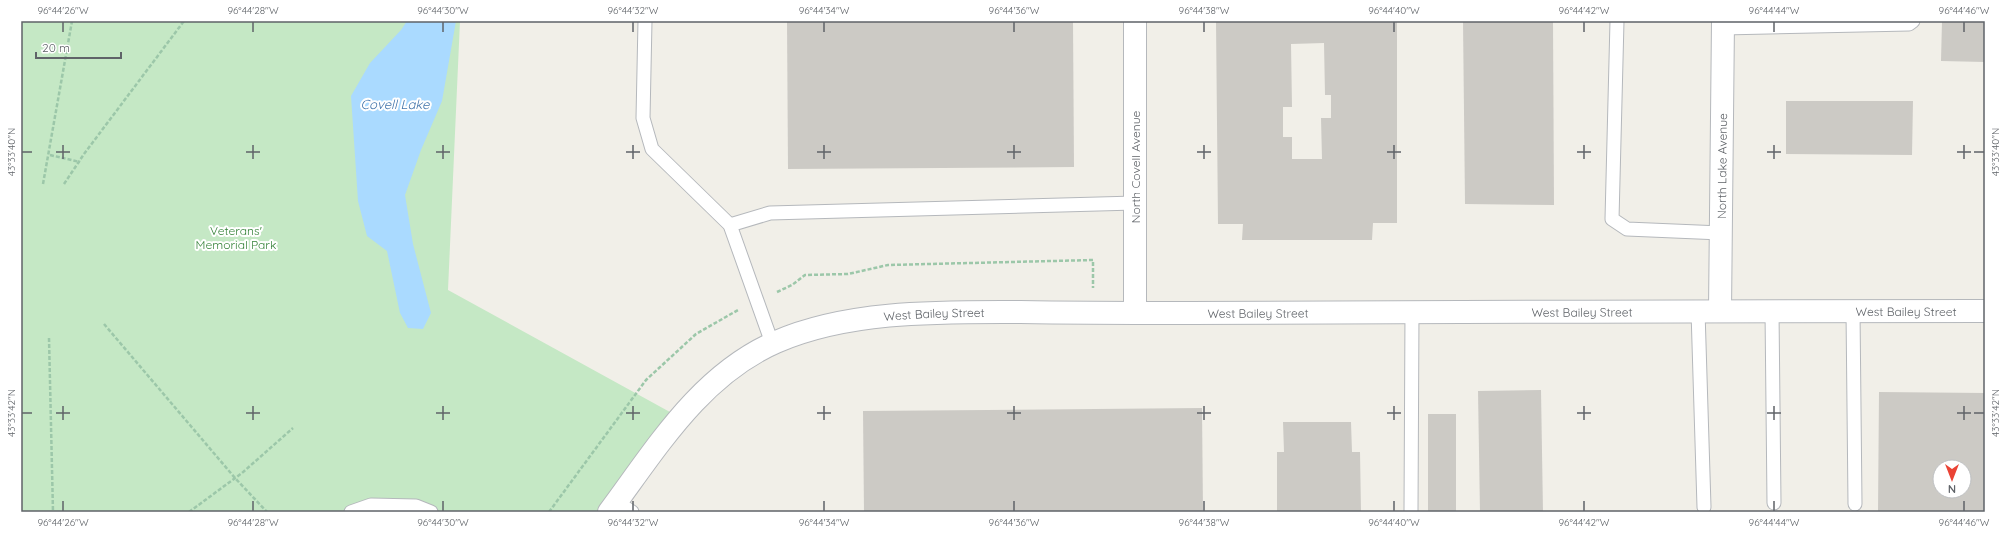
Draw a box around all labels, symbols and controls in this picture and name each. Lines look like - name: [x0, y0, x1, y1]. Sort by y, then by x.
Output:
- text: 96°44'26"W: [37, 4, 89, 17]
- text: 96°44'28"W: [227, 4, 279, 17]
- text: 96°44'30"W: [417, 4, 469, 17]
- text: 96°44'32"W: [607, 4, 659, 17]
- text: 96°44'34"W: [799, 4, 850, 17]
- text: 96°44'36"W: [989, 4, 1040, 17]
- text: 96°44'38"W: [1179, 4, 1230, 17]
- text: 96°44'40"W: [1368, 4, 1420, 17]
- text: 96°44'42"W: [1558, 4, 1610, 17]
- text: 96°44'44"W: [1749, 4, 1800, 17]
- text: 96°44'46"W: [1939, 4, 1990, 17]
- scale bar: [36, 34, 121, 60]
- text: 20 m: [42, 40, 70, 55]
- water label: Covell Lake: [361, 96, 430, 112]
- street label: North Covell Avenue: [1128, 110, 1143, 223]
- street label: North Lake Avenue: [1713, 113, 1730, 219]
- text: 43°33'40"N: [5, 128, 18, 176]
- text: 43°33'40"N: [1989, 128, 2002, 176]
- park label: Veterans' Memorial Park: [196, 223, 276, 252]
- street label: West Bailey Street: [883, 304, 985, 324]
- street label: West Bailey Street: [1531, 304, 1633, 319]
- street label: West Bailey Street: [1855, 304, 1957, 319]
- street label: West Bailey Street: [1207, 305, 1309, 320]
- text: 43°33'42"N: [5, 389, 18, 437]
- text: 43°33'42"N: [1989, 389, 2002, 437]
- north arrow: [1932, 459, 1972, 499]
- text: N: [1948, 482, 1956, 496]
- text: 96°44'26"W: [37, 516, 89, 529]
- text: 96°44'28"W: [227, 516, 279, 529]
- text: 96°44'30"W: [417, 516, 469, 529]
- text: 96°44'32"W: [607, 516, 659, 529]
- text: 96°44'34"W: [799, 516, 850, 529]
- text: 96°44'36"W: [989, 516, 1040, 529]
- text: 96°44'38"W: [1179, 516, 1230, 529]
- text: 96°44'40"W: [1368, 516, 1420, 529]
- text: 96°44'42"W: [1558, 516, 1610, 529]
- text: 96°44'44"W: [1749, 516, 1800, 529]
- text: 96°44'46"W: [1939, 516, 1990, 529]

